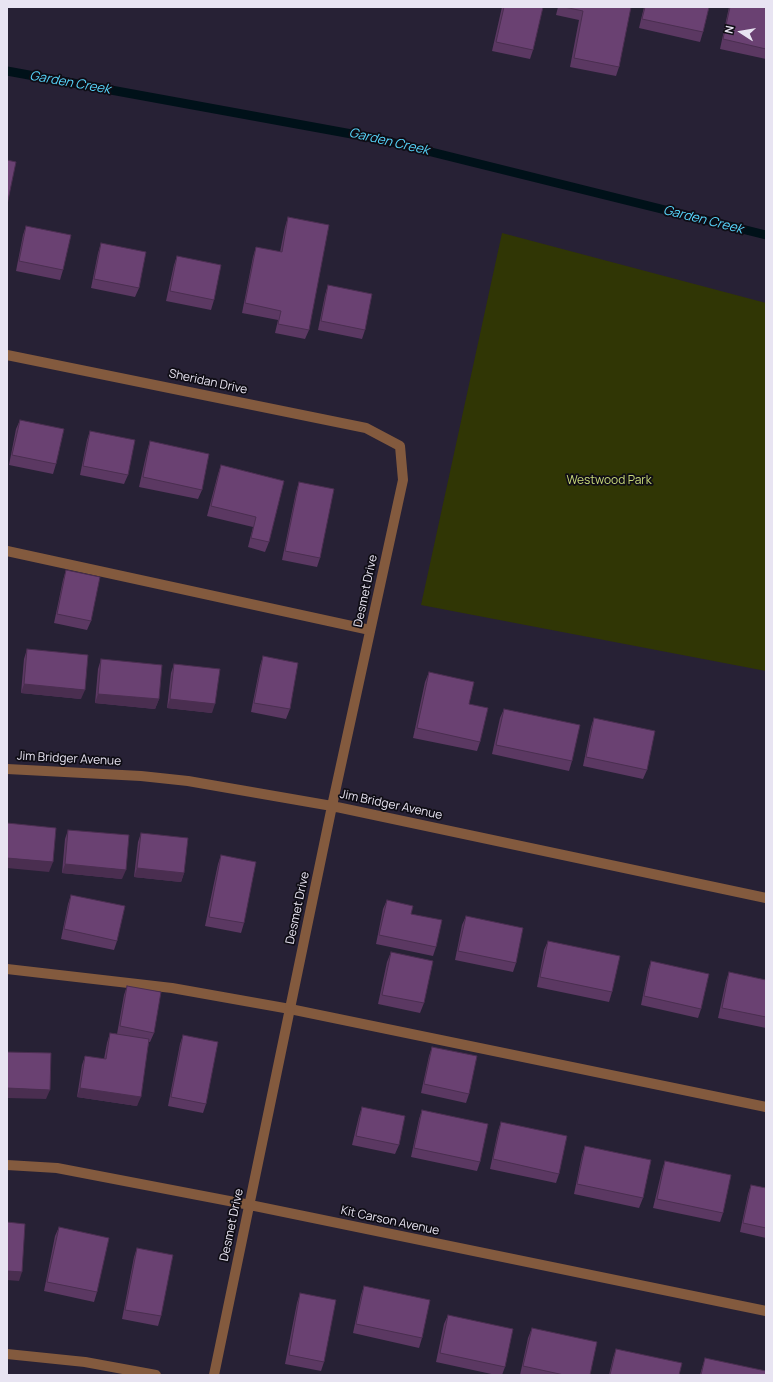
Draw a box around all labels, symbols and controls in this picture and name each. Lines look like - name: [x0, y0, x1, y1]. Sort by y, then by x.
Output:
- north arrow: [721, 12, 761, 52]
- text: N: [721, 24, 737, 35]
- water label: Garden Creek: [28, 68, 112, 98]
- water label: Garden Creek: [347, 125, 431, 159]
- water label: Garden Creek: [661, 203, 745, 237]
- street label: Sheridan Drive: [167, 367, 249, 397]
- park label: Westwood Park: [566, 474, 652, 488]
- street label: Desmet Drive: [351, 553, 381, 629]
- street label: Jim Bridger Avenue: [16, 749, 122, 769]
- street label: Jim Bridger Avenue: [338, 787, 444, 823]
- street label: Desmet Drive: [283, 870, 313, 946]
- street label: Desmet Drive: [217, 1187, 247, 1263]
- street label: Kit Carson Avenue: [339, 1204, 441, 1238]

